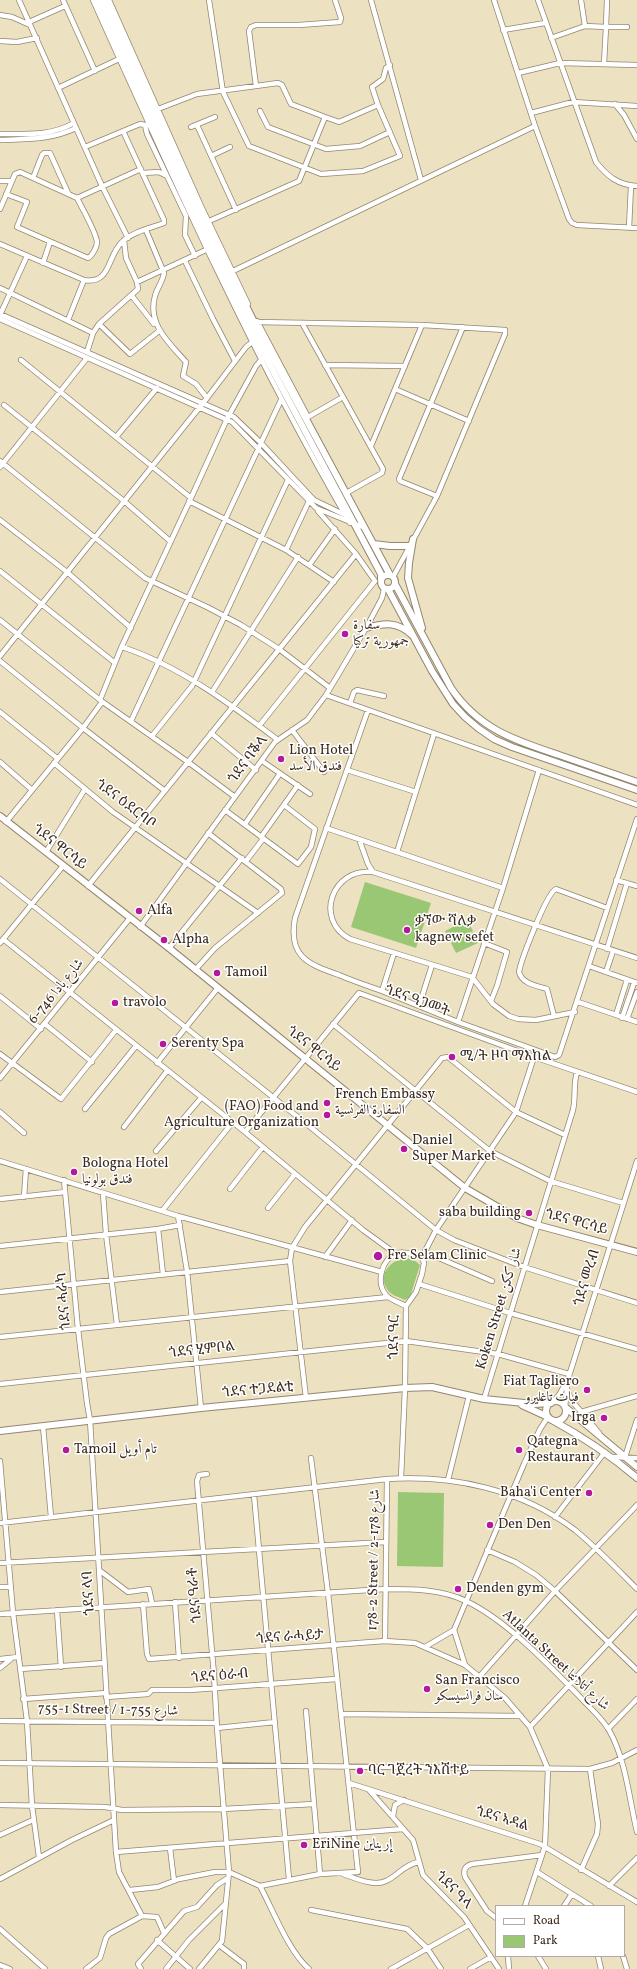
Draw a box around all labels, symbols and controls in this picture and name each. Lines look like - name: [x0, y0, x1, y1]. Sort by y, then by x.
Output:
- place label: سفارة جمهورية تركيا: [353, 618, 409, 650]
- marker: سفارة جمهورية تركيا: [340, 629, 350, 639]
- street label: ጎደና ባቕላ: [226, 733, 272, 787]
- place label: Lion Hotel فندق الأسد: [289, 743, 353, 776]
- marker: Lion Hotel فندق الأسد: [276, 754, 286, 764]
- street label: ጎደና ዕደርባቦ: [92, 777, 158, 833]
- street label: ጎደና ዋርሳይ: [29, 822, 89, 874]
- place label: Alfa: [147, 903, 173, 919]
- marker: Alfa: [134, 906, 144, 916]
- place label: ቃኘው ሻለቃ kagnew sefet: [415, 914, 494, 946]
- marker: ቃኘው ሻለቃ kagnew sefet: [402, 925, 412, 935]
- place label: Alpha: [172, 932, 209, 948]
- marker: Alpha: [159, 935, 169, 945]
- street label: شارع بادا 746-6: [26, 956, 88, 1028]
- place label: Tamoil: [225, 965, 268, 981]
- marker: Tamoil: [212, 968, 222, 978]
- street label: ጎደና ዓጋመት: [382, 982, 452, 1022]
- place label: travolo: [123, 995, 167, 1011]
- marker: travolo: [110, 998, 120, 1008]
- street label: ጎደና ዋርሳይ: [283, 1024, 343, 1076]
- place label: Serenty Spa: [171, 1036, 244, 1052]
- marker: Serenty Spa: [158, 1039, 168, 1049]
- place label: ሚ/ት ዞባ ማእከል: [460, 1049, 552, 1065]
- marker: ሚ/ት ዞባ ማእከል: [447, 1052, 457, 1062]
- place label: French Embassy السفارة الفرنسية: [335, 1087, 435, 1120]
- marker: French Embassy السفارة الفرنسية: [322, 1098, 332, 1108]
- place label: (FAO) Food and Agriculture Organization: [164, 1099, 319, 1132]
- marker: (FAO) Food and Agriculture Organization: [322, 1110, 332, 1120]
- place label: Daniel Super Market: [412, 1133, 496, 1166]
- marker: Daniel Super Market: [399, 1144, 409, 1154]
- place label: Bologna Hotel فندق بولونيا: [82, 1156, 169, 1188]
- marker: Bologna Hotel فندق بولونيا: [69, 1167, 79, 1177]
- place label: saba building: [439, 1205, 521, 1221]
- street label: ጎደና ዋርሳይ: [543, 1207, 609, 1239]
- marker: saba building: [524, 1208, 534, 1218]
- street label: Koken Street شار ككن: [473, 1246, 527, 1372]
- street label: ጎደና መረብ: [571, 1247, 605, 1309]
- place label: Fre Selam Clinic: [387, 1248, 487, 1264]
- marker: Fre Selam Clinic: [372, 1250, 384, 1262]
- street label: ጎደና ሓራካ: [54, 1272, 76, 1330]
- street label: ጎደና ዓር: [387, 1315, 403, 1359]
- street label: ጎደና ሂምቦል: [168, 1339, 236, 1363]
- place label: Fiat Tagliero فيات تاغليرو: [503, 1374, 579, 1406]
- street label: ጎደና ተጋደልቲ: [222, 1380, 294, 1402]
- marker: Fiat Tagliero فيات تاغليرو: [582, 1385, 592, 1395]
- place label: Irga: [571, 1410, 596, 1426]
- marker: Irga: [599, 1413, 609, 1423]
- place label: Qategna Restaurant: [527, 1434, 595, 1466]
- place label: Tamoil تام أويل: [74, 1442, 157, 1458]
- marker: Tamoil تام أويل: [61, 1445, 71, 1455]
- marker: Qategna Restaurant: [514, 1445, 524, 1455]
- place label: Baha'i Center: [500, 1485, 581, 1501]
- marker: Baha'i Center: [584, 1488, 594, 1498]
- street label: 178-2 Street / شارع 178-2: [365, 1489, 385, 1631]
- place label: Den Den: [498, 1517, 551, 1533]
- marker: Den Den: [485, 1520, 495, 1530]
- street label: ጎደና ዓራቶ: [185, 1566, 207, 1624]
- street label: ጎደና ላባ: [80, 1570, 100, 1616]
- place label: Denden gym: [466, 1581, 544, 1597]
- marker: Denden gym: [453, 1584, 463, 1594]
- street label: Atlanta Street شارع أتلانتا: [498, 1607, 612, 1715]
- street label: ጎደና ራሓይታ: [256, 1627, 324, 1649]
- street label: ጎደና ዕራብ: [191, 1666, 249, 1688]
- place label: San Francisco سان فرانسيسكو: [435, 1673, 520, 1706]
- marker: San Francisco سان فرانسيسكو: [422, 1684, 432, 1694]
- street label: 755-1 Street / شارع 755-1: [38, 1701, 178, 1721]
- place label: ባር ገጀረት ንእሽተይ: [368, 1763, 469, 1779]
- marker: ባር ገጀረት ንእሽተይ: [355, 1766, 365, 1776]
- street label: ጎደና ኣዳል: [473, 1804, 531, 1836]
- place label: EriNine إريناين: [312, 1837, 392, 1853]
- marker: EriNine إريناين: [299, 1840, 309, 1850]
- street label: ጎደና ዓላ: [431, 1869, 475, 1913]
- legend: [495, 1905, 625, 1957]
- text: Road: [533, 1913, 560, 1929]
- text: Park: [533, 1933, 558, 1949]

